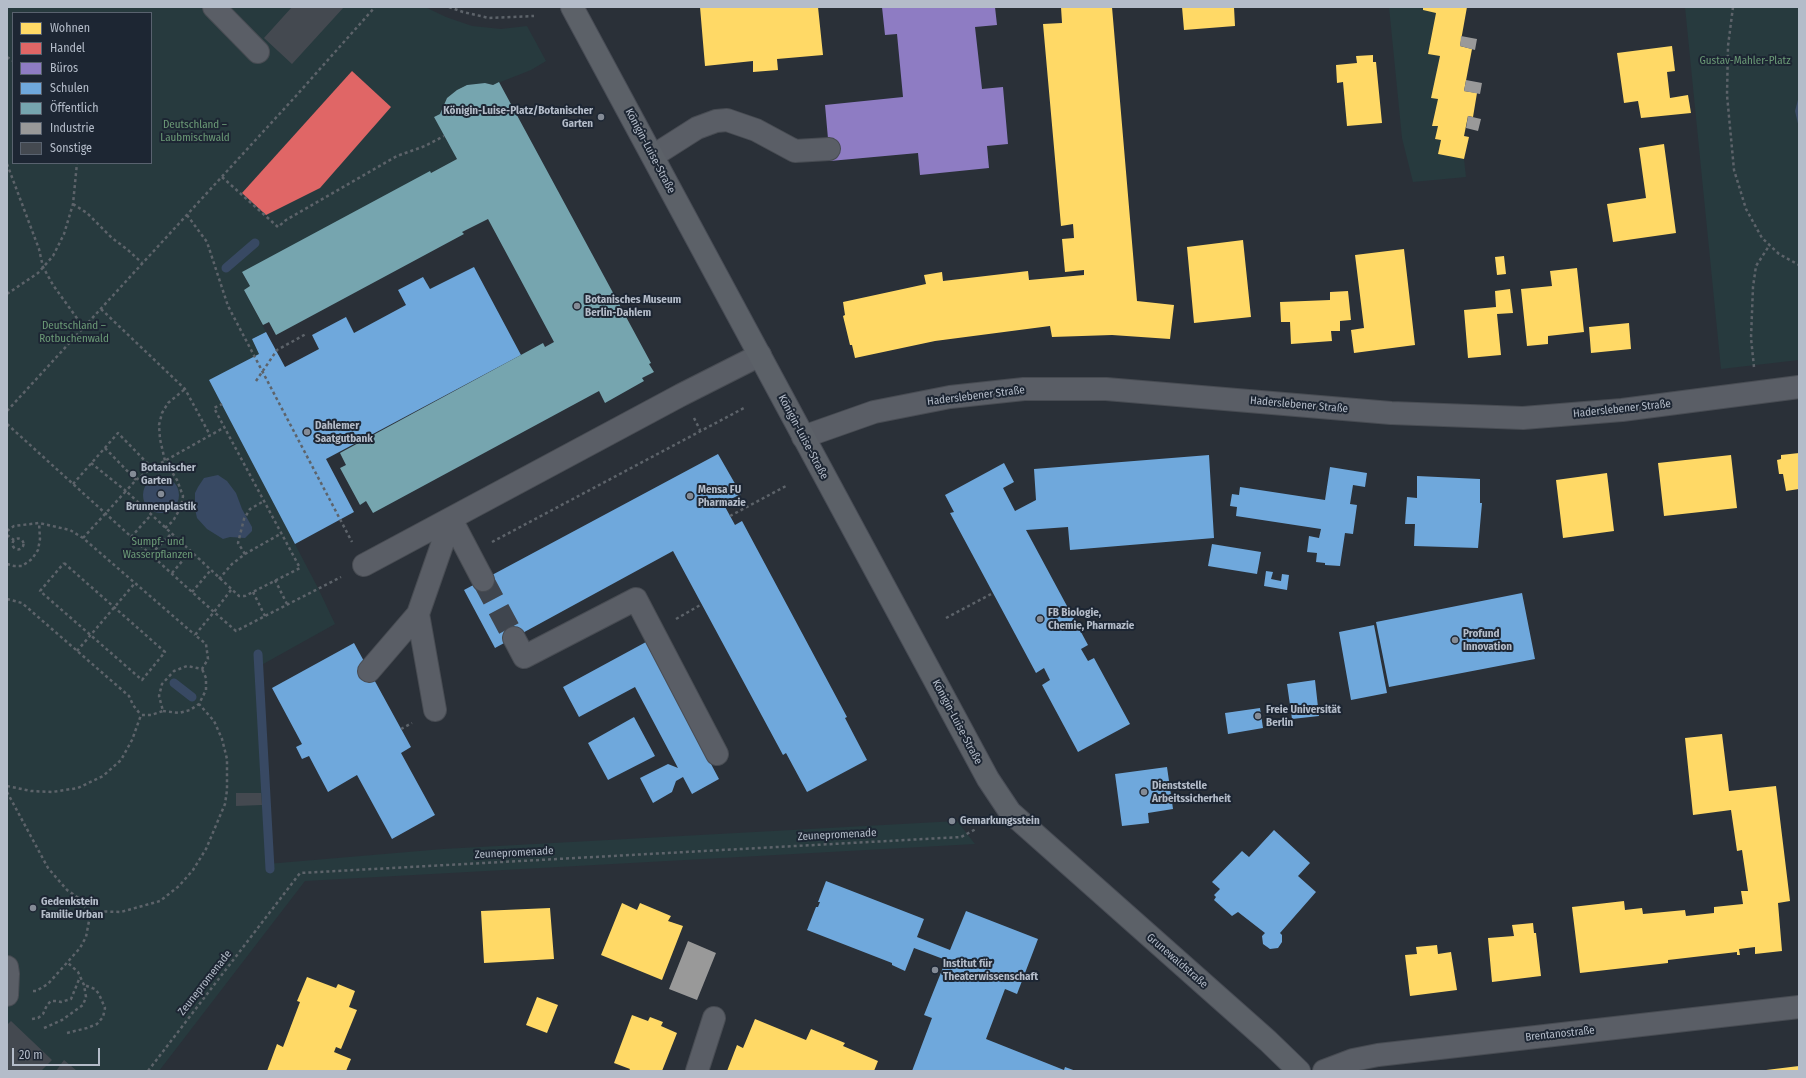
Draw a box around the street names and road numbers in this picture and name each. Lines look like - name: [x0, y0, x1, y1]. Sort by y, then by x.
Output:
- street label: Königin-Luise-Straße: [622, 106, 678, 196]
- street label: Haderslebener Straße: [926, 383, 1026, 409]
- street label: Königin-Luise-Straße: [775, 392, 831, 482]
- street label: Haderslebener Straße: [1249, 394, 1349, 416]
- street label: Haderslebener Straße: [1572, 397, 1672, 421]
- street label: Königin-Luise-Straße: [929, 677, 985, 767]
- street label: Zeunepromenade: [797, 826, 877, 844]
- street label: Zeunepromenade: [474, 844, 554, 862]
- street label: Grunewaldstraße: [1144, 931, 1210, 991]
- street label: Zeunepromenade: [175, 948, 235, 1018]
- street label: Brentanostraße: [1525, 1024, 1595, 1044]

